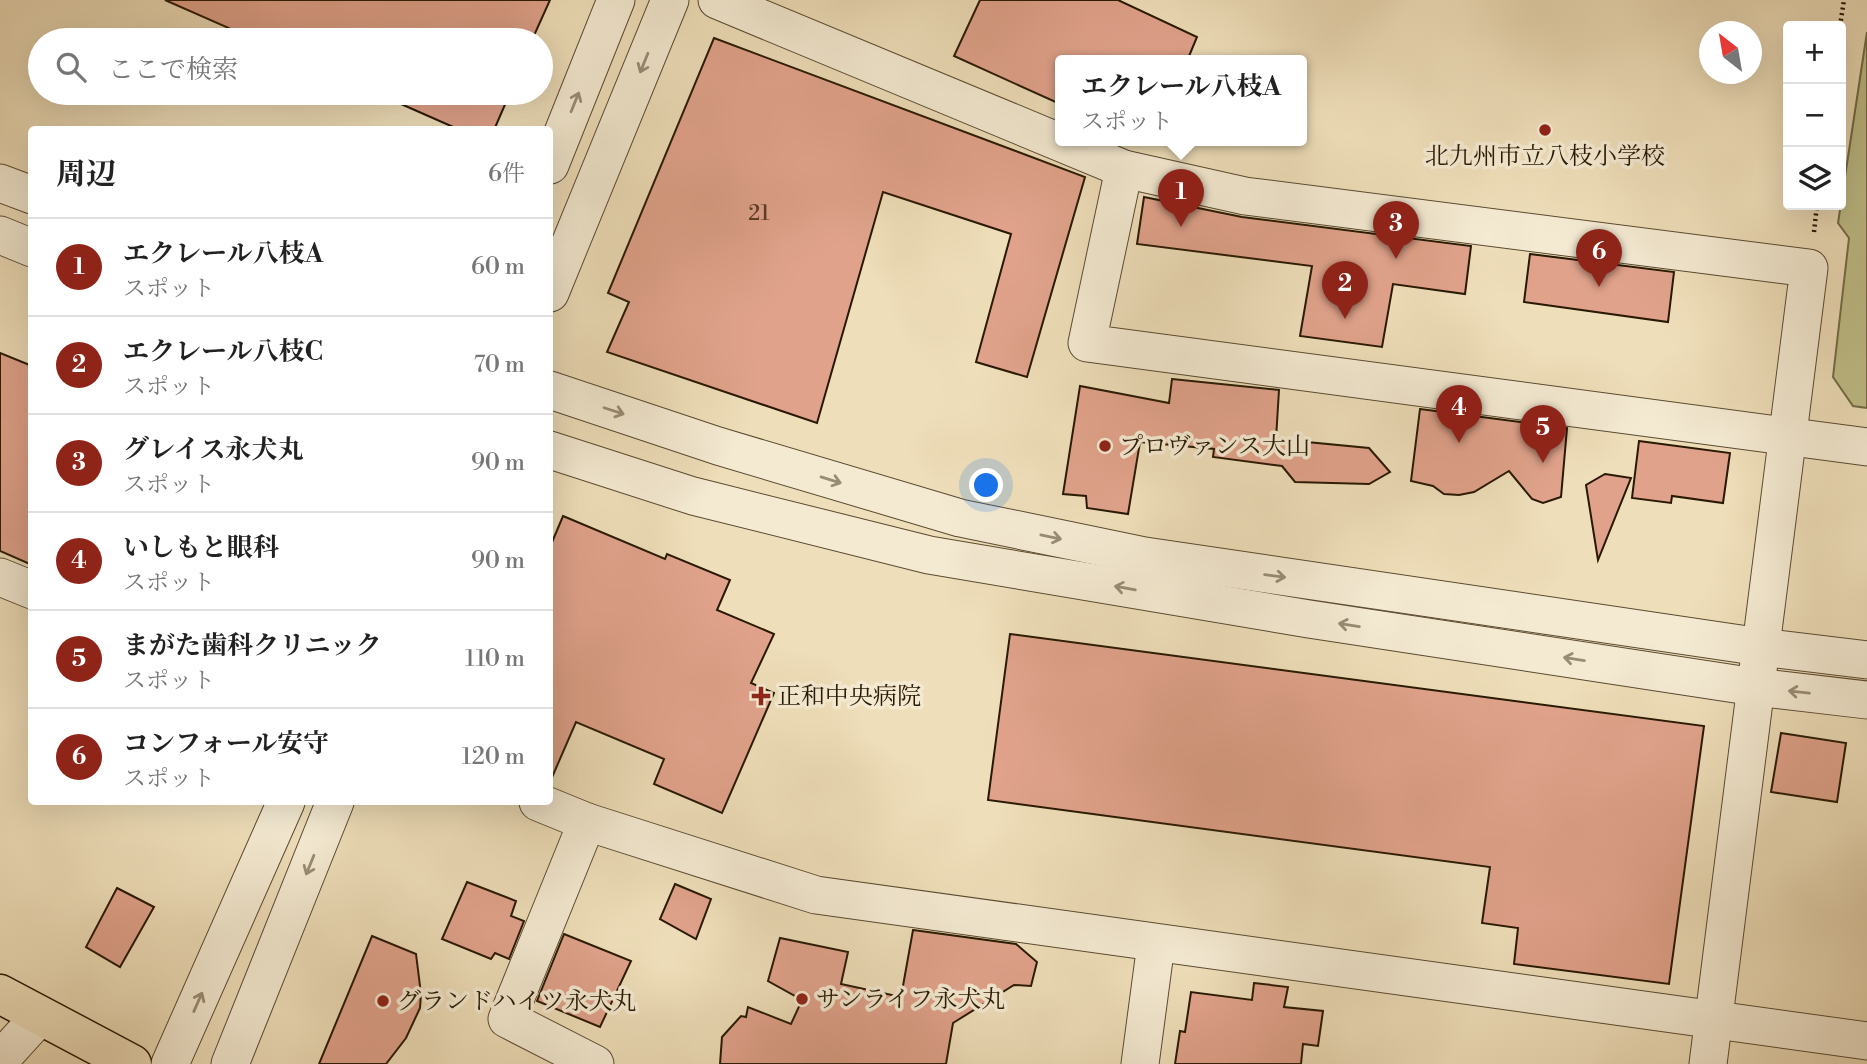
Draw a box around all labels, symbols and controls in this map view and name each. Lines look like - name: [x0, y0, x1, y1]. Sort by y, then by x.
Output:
- north arrow: [1699, 21, 1762, 84]
- map controls: [1783, 21, 1846, 210]
- button: +: [1783, 21, 1846, 84]
- search box: [28, 28, 553, 105]
- icon: search: [52, 48, 90, 86]
- one-way arrow: [636, 52, 649, 73]
- text: ここで検索: [108, 54, 238, 86]
- popup: [1055, 55, 1307, 146]
- text: エクレール八枝A: [1081, 71, 1281, 103]
- button: −: [1783, 84, 1846, 147]
- one-way arrow: [570, 91, 583, 113]
- text: スポット: [1081, 108, 1173, 136]
- marker: 北九州市立八枝小学校: [1537, 122, 1553, 138]
- place label: 北九州市立八枝小学校: [1425, 142, 1665, 172]
- button: layers: [1783, 147, 1846, 210]
- text: 周辺: [56, 156, 116, 194]
- text: 6件: [488, 160, 525, 188]
- pin: 1: [1158, 169, 1204, 227]
- house number: 21: [748, 201, 770, 227]
- pin: 3: [1373, 201, 1419, 259]
- pin: 6: [1576, 229, 1622, 287]
- text: エクレール八枝A: [123, 238, 323, 270]
- text: 1: [73, 253, 85, 281]
- text: 60 m: [471, 253, 525, 281]
- pin: 2: [1322, 261, 1368, 319]
- text: スポット: [123, 275, 215, 303]
- text: エクレール八枝C: [123, 336, 323, 368]
- text: 2: [72, 351, 86, 379]
- text: 70 m: [474, 351, 525, 379]
- text: スポット: [123, 373, 215, 401]
- pin: 4: [1436, 385, 1482, 443]
- pin: 5: [1520, 405, 1566, 463]
- one-way arrow: [603, 406, 625, 419]
- place label: プロヴァンス大山: [1119, 432, 1310, 462]
- text: グレイス永犬丸: [123, 434, 303, 466]
- marker: プロヴァンス大山: [1097, 438, 1113, 454]
- text: 3: [72, 449, 86, 477]
- text: 90 m: [471, 449, 525, 477]
- your location: [969, 468, 1003, 502]
- text: スポット: [123, 471, 215, 499]
- one-way arrow: [820, 474, 842, 487]
- one-way arrow: [1039, 531, 1062, 545]
- text: いしもと眼科: [123, 532, 279, 564]
- text: 4: [71, 547, 87, 575]
- text: 90 m: [471, 547, 525, 575]
- text: スポット: [123, 569, 215, 597]
- one-way arrow: [1263, 569, 1286, 582]
- one-way arrow: [1114, 581, 1137, 594]
- one-way arrow: [1338, 618, 1361, 631]
- text: まがた歯科クリニック: [123, 630, 381, 662]
- text: 5: [72, 645, 86, 673]
- text: 110 m: [465, 645, 525, 673]
- one-way arrow: [1563, 652, 1586, 665]
- text: スポット: [123, 667, 215, 695]
- place label: 正和中央病院: [777, 682, 921, 712]
- one-way arrow: [1788, 685, 1811, 698]
- marker: 正和中央病院: [751, 686, 771, 706]
- text: コンフォール安守: [123, 728, 329, 760]
- text: 6: [72, 743, 86, 771]
- text: 120 m: [461, 743, 525, 771]
- text: スポット: [123, 765, 215, 793]
- one-way arrow: [302, 853, 315, 875]
- place label: サンライフ永犬丸: [816, 985, 1005, 1015]
- place label: グランドハイツ永犬丸: [397, 987, 637, 1017]
- one-way arrow: [192, 991, 205, 1013]
- marker: サンライフ永犬丸: [794, 991, 810, 1007]
- marker: グランドハイツ永犬丸: [375, 993, 391, 1009]

